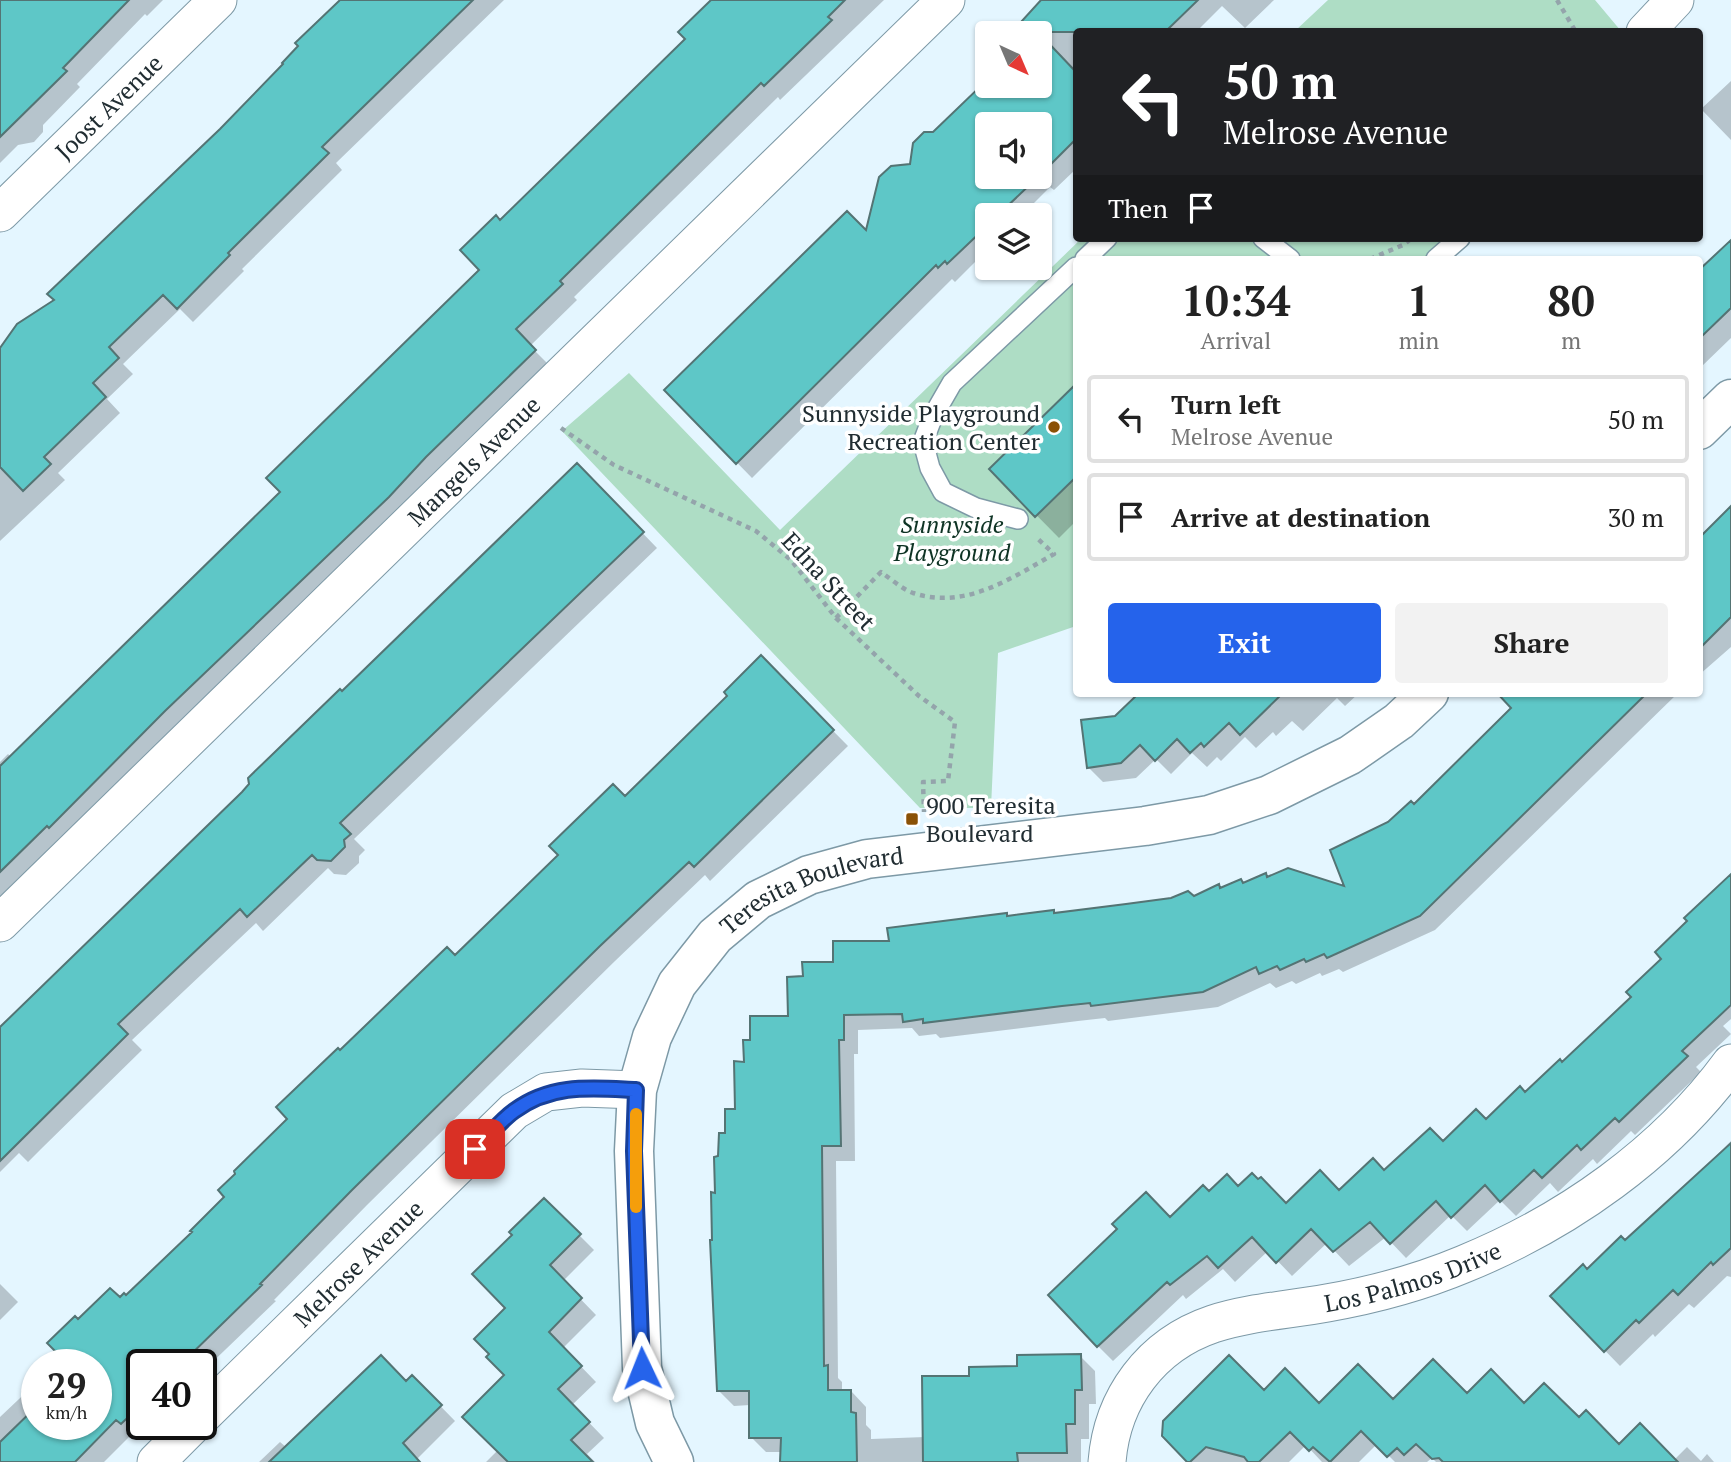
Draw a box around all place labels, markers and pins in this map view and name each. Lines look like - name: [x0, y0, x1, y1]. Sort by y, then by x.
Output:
- place label: Sunnyside Playground Recreation Center: [802, 397, 1041, 457]
- marker: Sunnyside Playground Recreation Center: [1046, 419, 1062, 435]
- place label: 900 Teresita Boulevard: [926, 789, 1056, 849]
- marker: 900 Teresita Boulevard: [904, 811, 920, 827]
- pin: [445, 1119, 505, 1179]

